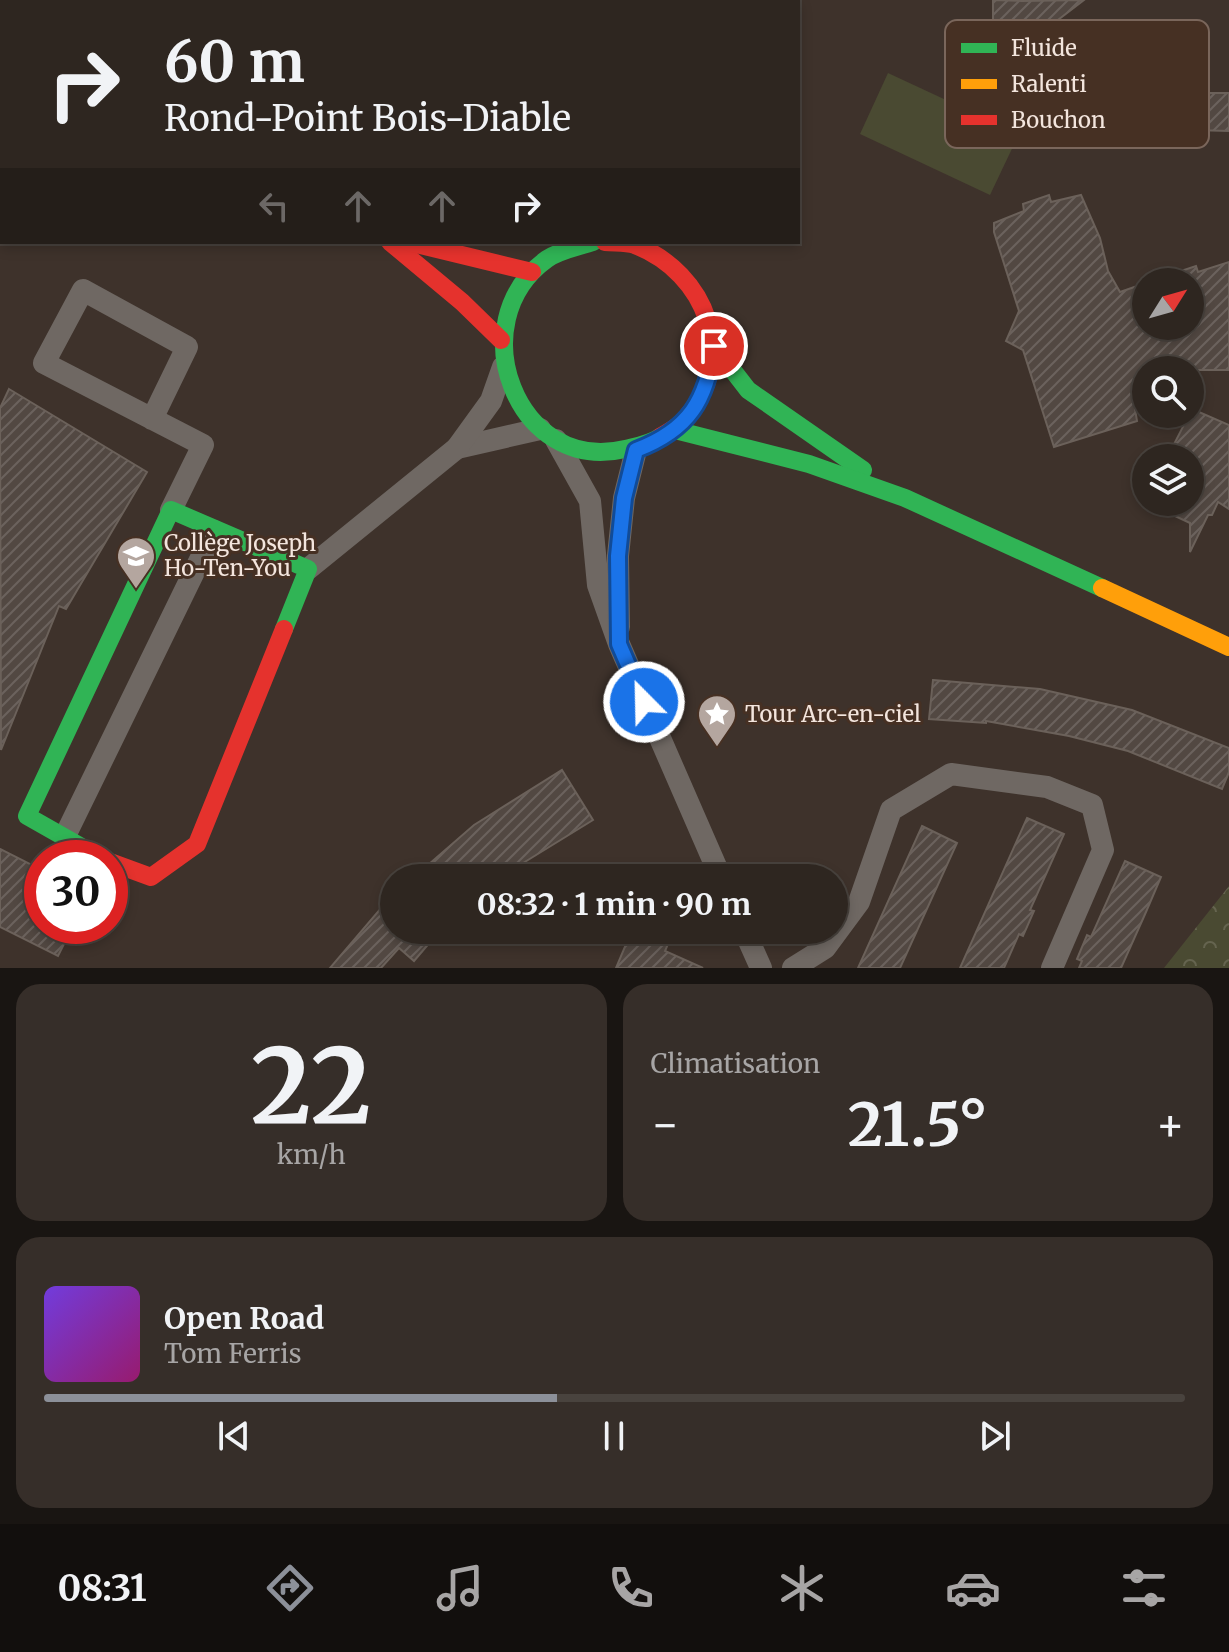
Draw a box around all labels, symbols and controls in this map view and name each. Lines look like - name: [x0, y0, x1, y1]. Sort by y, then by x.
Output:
- legend: [945, 20, 1209, 148]
- text: 60 m: [164, 27, 305, 97]
- icon: right: [32, 32, 136, 136]
- text: Fluide: [1011, 34, 1077, 62]
- text: Ralenti: [1011, 70, 1087, 98]
- text: Rond-Point Bois-Diable: [164, 96, 571, 141]
- text: Bouchon: [1011, 106, 1106, 134]
- icon: left: [252, 184, 296, 228]
- icon: ahead: [336, 184, 380, 228]
- icon: ahead: [420, 184, 464, 228]
- icon: right: [504, 184, 548, 228]
- north arrow: [1132, 268, 1204, 340]
- map controls: [1132, 268, 1204, 516]
- pin: [680, 312, 748, 380]
- icon: arrive: [692, 324, 736, 368]
- button: search: [1132, 356, 1204, 428]
- button: layers: [1132, 444, 1204, 516]
- place label: Collège Joseph Ho-Ten-You: [164, 529, 317, 582]
- school or university icon: Collège Joseph Ho-Ten-You: [115, 535, 157, 590]
- position arrow: [602, 660, 686, 744]
- place icon: Tour Arc-en-ciel: [696, 693, 738, 748]
- place label: Tour Arc-en-ciel: [745, 700, 921, 728]
- speed limit sign: 30: [24, 840, 128, 944]
- text: 08:32 · 1 min · 90 m: [477, 885, 751, 923]
- text: 22: [251, 1021, 372, 1151]
- text: Climatisation: [651, 1047, 820, 1080]
- text: 21.5°: [848, 1087, 988, 1162]
- text: −: [651, 1097, 680, 1152]
- text: +: [1156, 1097, 1185, 1152]
- text: km/h: [277, 1138, 346, 1171]
- text: Open Road: [164, 1299, 324, 1337]
- text: Tom Ferris: [164, 1337, 302, 1370]
- icon: previous: [212, 1414, 256, 1458]
- icon: pause: [592, 1414, 636, 1458]
- icon: next: [973, 1414, 1017, 1458]
- icon: directions: [262, 1560, 318, 1616]
- icon: music: [432, 1560, 488, 1616]
- icon: phone: [603, 1560, 659, 1616]
- icon: climate: [774, 1560, 830, 1616]
- icon: car: [945, 1560, 1001, 1616]
- icon: filters: [1116, 1560, 1172, 1616]
- text: 08:31: [57, 1566, 147, 1611]

